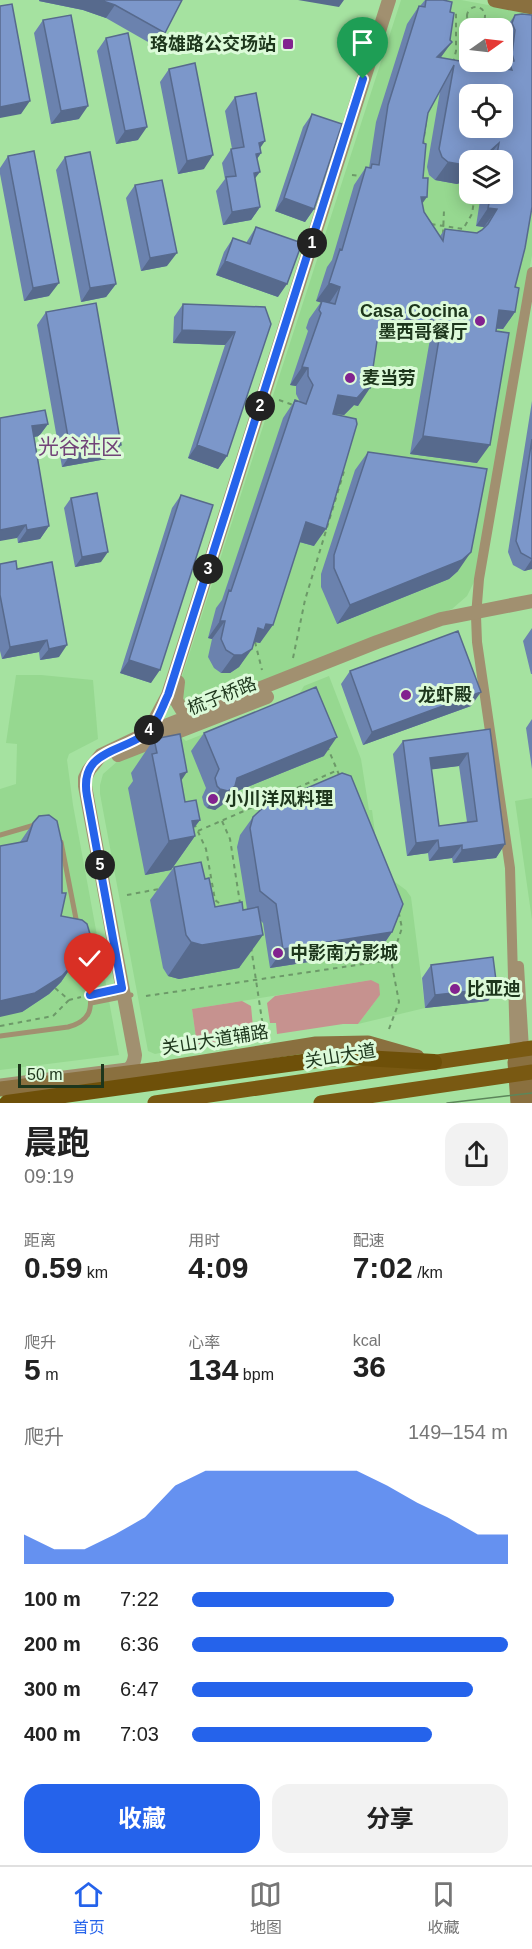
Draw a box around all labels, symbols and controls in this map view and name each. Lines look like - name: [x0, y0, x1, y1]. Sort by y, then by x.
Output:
- pin: [337, 17, 388, 79]
- north arrow: [459, 18, 513, 72]
- map controls: [459, 18, 513, 204]
- icon: arrive: [346, 26, 379, 59]
- place label: 珞雄路公交场站: [150, 34, 276, 54]
- marker: 珞雄路公交场站: [281, 37, 295, 51]
- button: locate: [459, 84, 513, 138]
- button: layers: [459, 150, 513, 204]
- pin: 1: [297, 228, 327, 258]
- text: 1: [308, 234, 316, 251]
- place label: Casa Cocina 墨西哥餐厅: [360, 301, 469, 342]
- marker: Casa Cocina 墨西哥餐厅: [473, 314, 487, 328]
- place label: 麦当劳: [362, 368, 416, 388]
- marker: 麦当劳: [343, 371, 357, 385]
- pin: 2: [245, 391, 275, 421]
- text: 2: [256, 397, 264, 414]
- district label: 光谷社区: [38, 435, 122, 458]
- pin: 3: [193, 554, 223, 584]
- text: 3: [204, 560, 212, 577]
- street label: 梳子桥路: [185, 673, 259, 719]
- place label: 龙虾殿: [418, 685, 472, 705]
- marker: 龙虾殿: [399, 688, 413, 702]
- pin: 4: [134, 715, 164, 745]
- text: 4: [145, 721, 153, 738]
- place label: 小川洋风料理: [225, 789, 333, 809]
- marker: 小川洋风料理: [206, 792, 220, 806]
- pin: 5: [85, 850, 115, 880]
- text: 5: [96, 856, 104, 873]
- pin: [64, 933, 115, 995]
- icon: check: [73, 942, 106, 975]
- place label: 中影南方影城: [290, 943, 398, 963]
- marker: 中影南方影城: [271, 946, 285, 960]
- place label: 比亚迪: [467, 979, 521, 999]
- marker: 比亚迪: [448, 982, 462, 996]
- street label: 关山大道辅路: [160, 1022, 270, 1058]
- street label: 关山大道: [303, 1040, 377, 1072]
- scale bar: [18, 1061, 104, 1088]
- text: 50 m: [27, 1066, 63, 1083]
- button: share: [445, 1123, 508, 1186]
- text: 晨跑: [24, 1124, 90, 1161]
- text: 09:19: [24, 1165, 74, 1187]
- text: 距离: [24, 1232, 56, 1249]
- text: 用时: [188, 1232, 220, 1249]
- text: 配速: [353, 1232, 385, 1249]
- text: 0.59: [24, 1251, 82, 1284]
- text: 4:09: [188, 1251, 248, 1284]
- text: 7:02: [353, 1251, 413, 1284]
- text: km: [82, 1264, 108, 1281]
- text: /km: [413, 1264, 443, 1281]
- text: kcal: [353, 1332, 381, 1349]
- text: 爬升: [24, 1334, 56, 1351]
- text: 心率: [188, 1334, 220, 1351]
- text: 36: [353, 1350, 386, 1383]
- text: 5: [24, 1353, 41, 1386]
- text: 134: [188, 1353, 238, 1386]
- text: m: [41, 1366, 58, 1383]
- text: bpm: [238, 1366, 274, 1383]
- text: 149–154 m: [408, 1421, 508, 1443]
- text: 爬升: [24, 1426, 64, 1448]
- text: 100 m: [24, 1588, 81, 1610]
- text: 7:22: [120, 1588, 159, 1610]
- text: 200 m: [24, 1633, 81, 1655]
- text: 6:36: [120, 1633, 159, 1655]
- text: 300 m: [24, 1678, 81, 1700]
- text: 6:47: [120, 1678, 159, 1700]
- text: 400 m: [24, 1723, 81, 1745]
- text: 7:03: [120, 1723, 159, 1745]
- button: 收藏: [24, 1784, 260, 1853]
- button: 分享: [272, 1784, 508, 1853]
- tab: 首页: [72, 1878, 105, 1938]
- tab: 地图: [249, 1878, 282, 1938]
- tab: 收藏: [427, 1878, 460, 1938]

